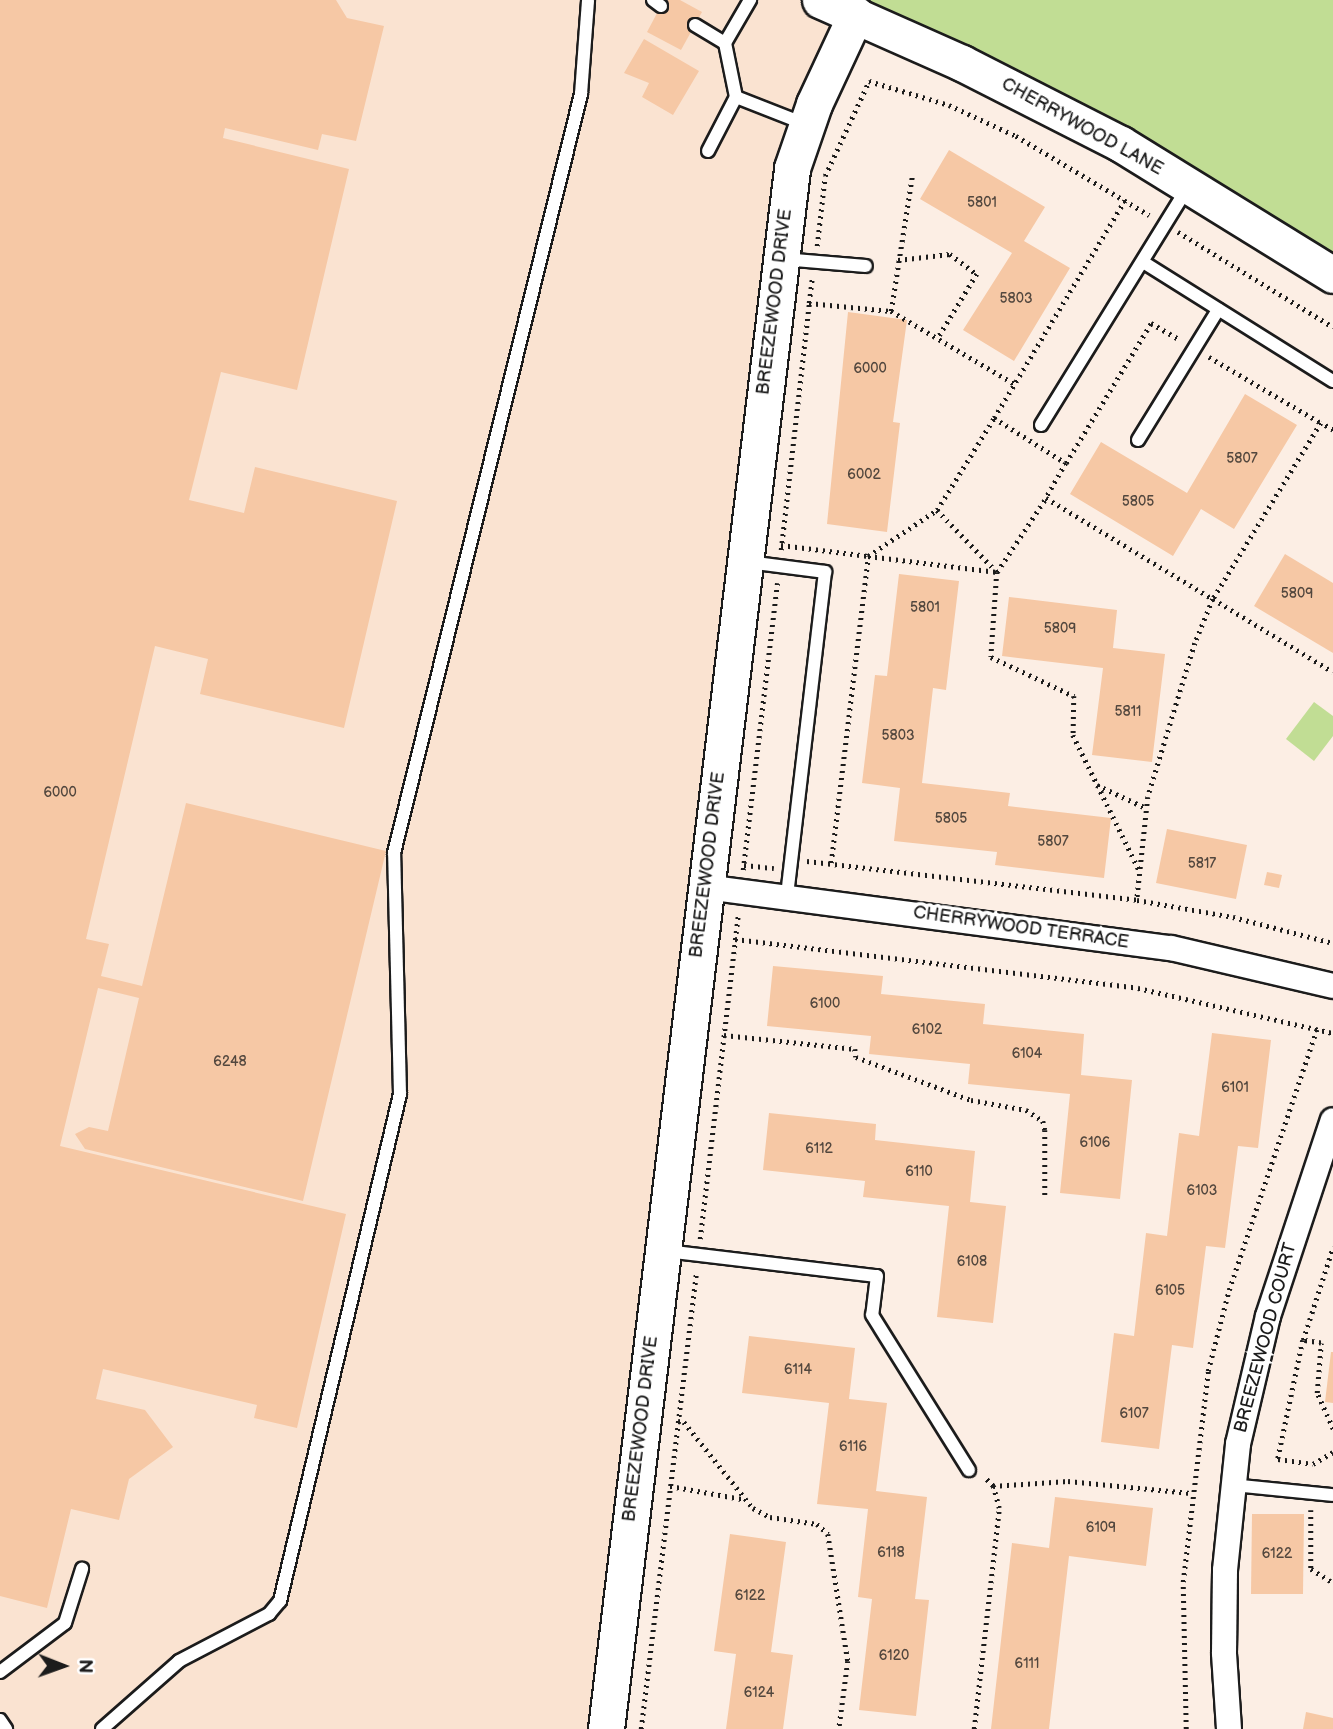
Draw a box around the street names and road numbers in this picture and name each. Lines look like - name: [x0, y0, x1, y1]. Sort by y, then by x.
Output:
- street label: CHERRYWOOD LANE: [997, 74, 1167, 180]
- street label: BREEZEWOOD DRIVE: [753, 208, 797, 396]
- street label: BREEZEWOOD DRIVE: [686, 771, 730, 959]
- street label: CHERRYWOOD TERRACE: [911, 902, 1131, 954]
- street label: BREEZEWOOD COURT: [1230, 1241, 1302, 1435]
- street label: BREEZEWOOD DRIVE: [619, 1335, 663, 1523]

